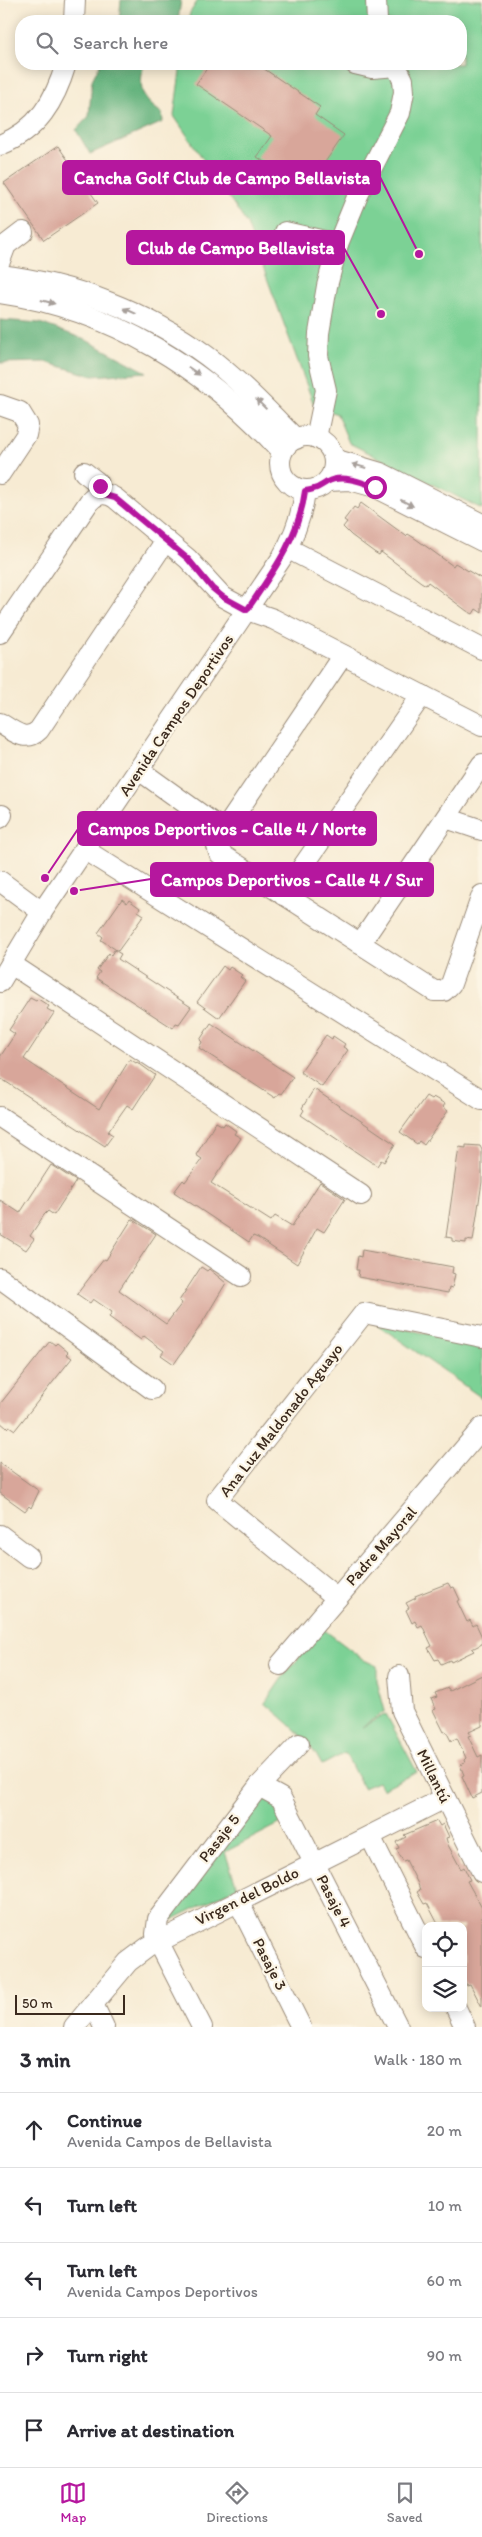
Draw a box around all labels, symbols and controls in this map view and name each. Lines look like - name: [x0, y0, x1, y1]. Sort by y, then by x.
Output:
- search box: [15, 15, 467, 70]
- icon: search: [33, 29, 61, 57]
- text: Search here: [73, 31, 168, 54]
- callout: Cancha Golf Club de Campo Bellavista: [63, 161, 380, 194]
- text: Cancha Golf Club de Campo Bellavista: [74, 167, 370, 189]
- callout: Club de Campo Bellavista: [127, 231, 344, 264]
- text: Club de Campo Bellavista: [138, 237, 335, 259]
- one-way arrow: [40, 298, 55, 306]
- one-way arrow: [123, 306, 137, 314]
- one-way arrow: [187, 366, 201, 376]
- one-way arrow: [256, 399, 268, 411]
- one-way arrow: [351, 461, 366, 469]
- route end: [89, 475, 112, 498]
- route start: [364, 476, 387, 499]
- one-way arrow: [400, 499, 414, 507]
- street label: Avenida Campos Deportivos: [115, 631, 237, 799]
- callout: Campos Deportivos - Calle 4 / Norte: [78, 812, 376, 845]
- text: Campos Deportivos - Calle 4 / Norte: [88, 818, 367, 840]
- callout: Campos Deportivos - Calle 4 / Sur: [151, 863, 433, 896]
- text: Campos Deportivos - Calle 4 / Sur: [161, 869, 424, 891]
- street label: Ana Luz Maldonado Aguayo: [215, 1340, 347, 1500]
- street label: Padre Mayoral: [341, 1502, 421, 1590]
- street label: Millantú: [413, 1746, 455, 1806]
- street label: Pasaje 5: [194, 1810, 244, 1866]
- street label: Virgen del Boldo: [192, 1863, 302, 1929]
- street label: Pasaje 4: [313, 1871, 356, 1931]
- map controls: [422, 1922, 467, 2012]
- button: locate: [422, 1922, 467, 1967]
- street label: Pasaje 3: [249, 1935, 291, 1993]
- button: layers: [422, 1967, 467, 2012]
- scale bar: [15, 1992, 125, 2015]
- text: 50 m: [22, 1995, 53, 2012]
- text: 3 min: [20, 2047, 70, 2072]
- text: Walk · 180 m: [374, 2050, 462, 2069]
- text: Continue: [67, 2109, 142, 2132]
- icon: ahead: [20, 2116, 48, 2144]
- text: 20 m: [427, 2121, 462, 2140]
- text: Avenida Campos de Bellavista: [67, 2132, 272, 2151]
- icon: left: [20, 2191, 48, 2219]
- text: Turn left: [67, 2194, 137, 2217]
- text: 10 m: [428, 2196, 462, 2215]
- text: Turn left: [67, 2259, 137, 2282]
- icon: left: [20, 2266, 48, 2294]
- text: 60 m: [427, 2271, 462, 2290]
- text: Avenida Campos Deportivos: [67, 2282, 258, 2301]
- icon: right: [20, 2341, 48, 2369]
- text: Turn right: [67, 2344, 148, 2367]
- text: 90 m: [427, 2346, 462, 2365]
- icon: arrive: [20, 2416, 48, 2444]
- text: Arrive at destination: [67, 2419, 234, 2442]
- tab: Map: [59, 2479, 87, 2526]
- tab: Directions: [206, 2479, 268, 2526]
- tab: Saved: [387, 2479, 423, 2526]

